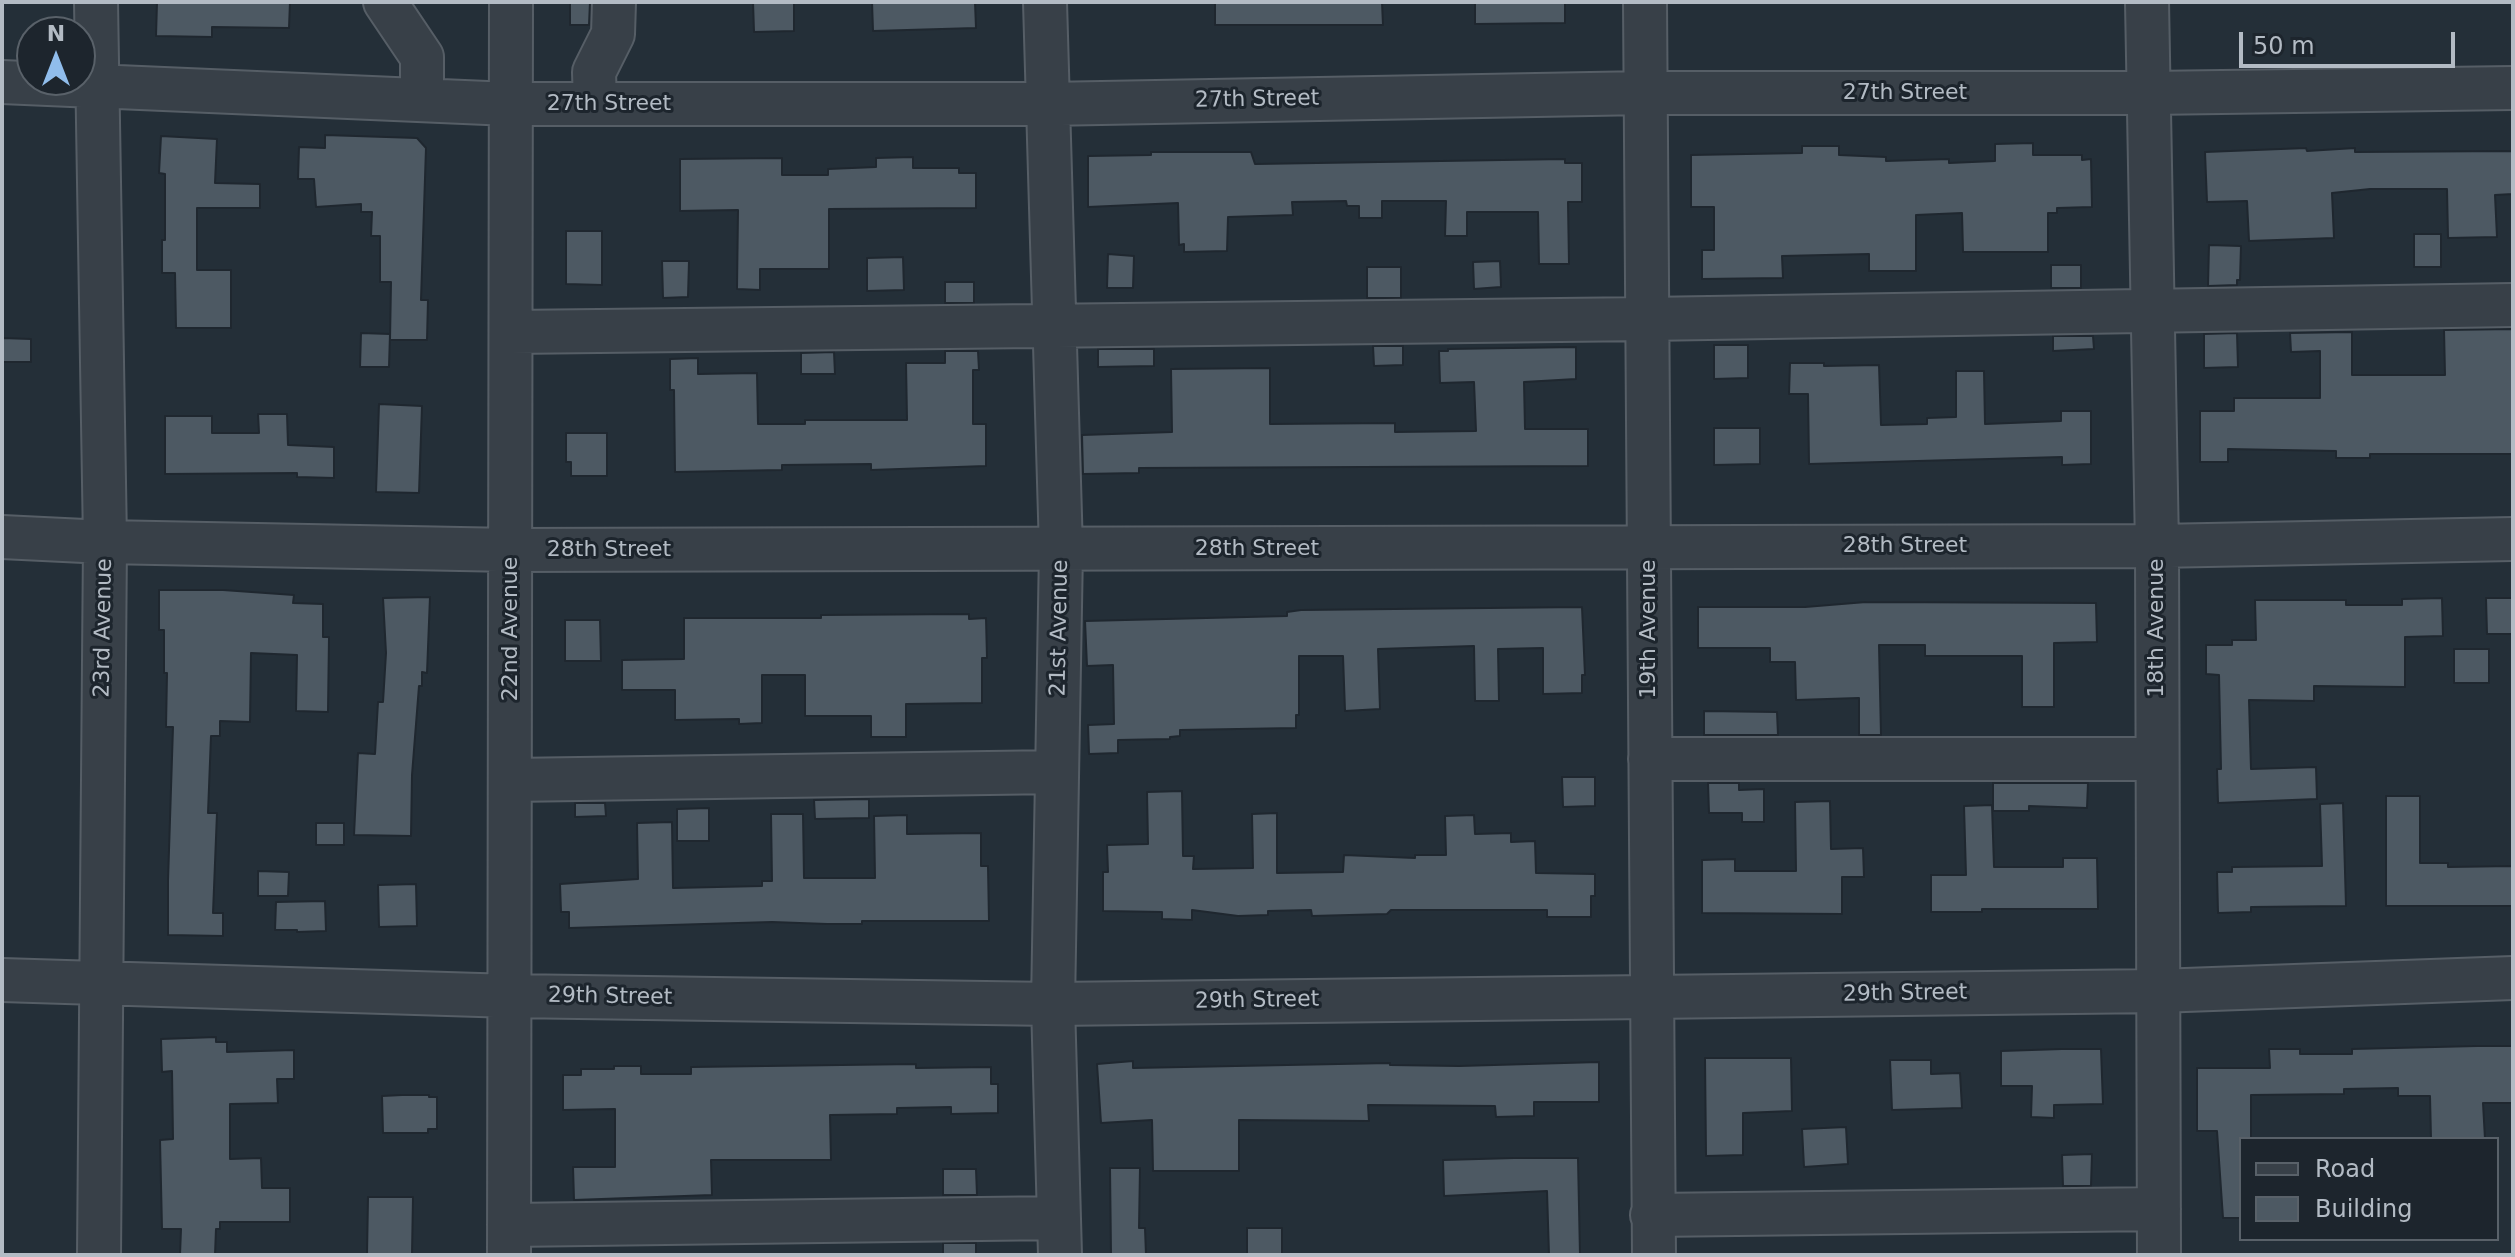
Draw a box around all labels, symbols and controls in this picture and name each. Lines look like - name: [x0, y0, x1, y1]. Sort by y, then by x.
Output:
- north arrow: [16, 16, 96, 96]
- scale bar: [2243, 16, 2459, 66]
- text: N: [47, 21, 65, 46]
- text: 50 m: [2253, 32, 2315, 60]
- street label: 27th Street: [1843, 80, 1967, 106]
- street label: 27th Street: [1195, 86, 1319, 114]
- street label: 27th Street: [547, 91, 671, 117]
- street label: 28th Street: [1843, 533, 1967, 559]
- street label: 28th Street: [1195, 536, 1319, 562]
- street label: 28th Street: [547, 537, 671, 563]
- street label: 22nd Avenue: [498, 557, 524, 701]
- street label: 23rd Avenue: [90, 558, 118, 698]
- street label: 18th Avenue: [2144, 558, 2170, 698]
- street label: 21st Avenue: [1046, 559, 1074, 697]
- street label: 19th Avenue: [1636, 559, 1662, 699]
- street label: 29th Street: [1843, 980, 1967, 1008]
- street label: 29th Street: [548, 983, 672, 1011]
- street label: 29th Street: [1195, 987, 1319, 1015]
- legend: [2239, 1137, 2499, 1241]
- text: Road: [2315, 1155, 2375, 1183]
- text: Building: [2315, 1195, 2412, 1223]

